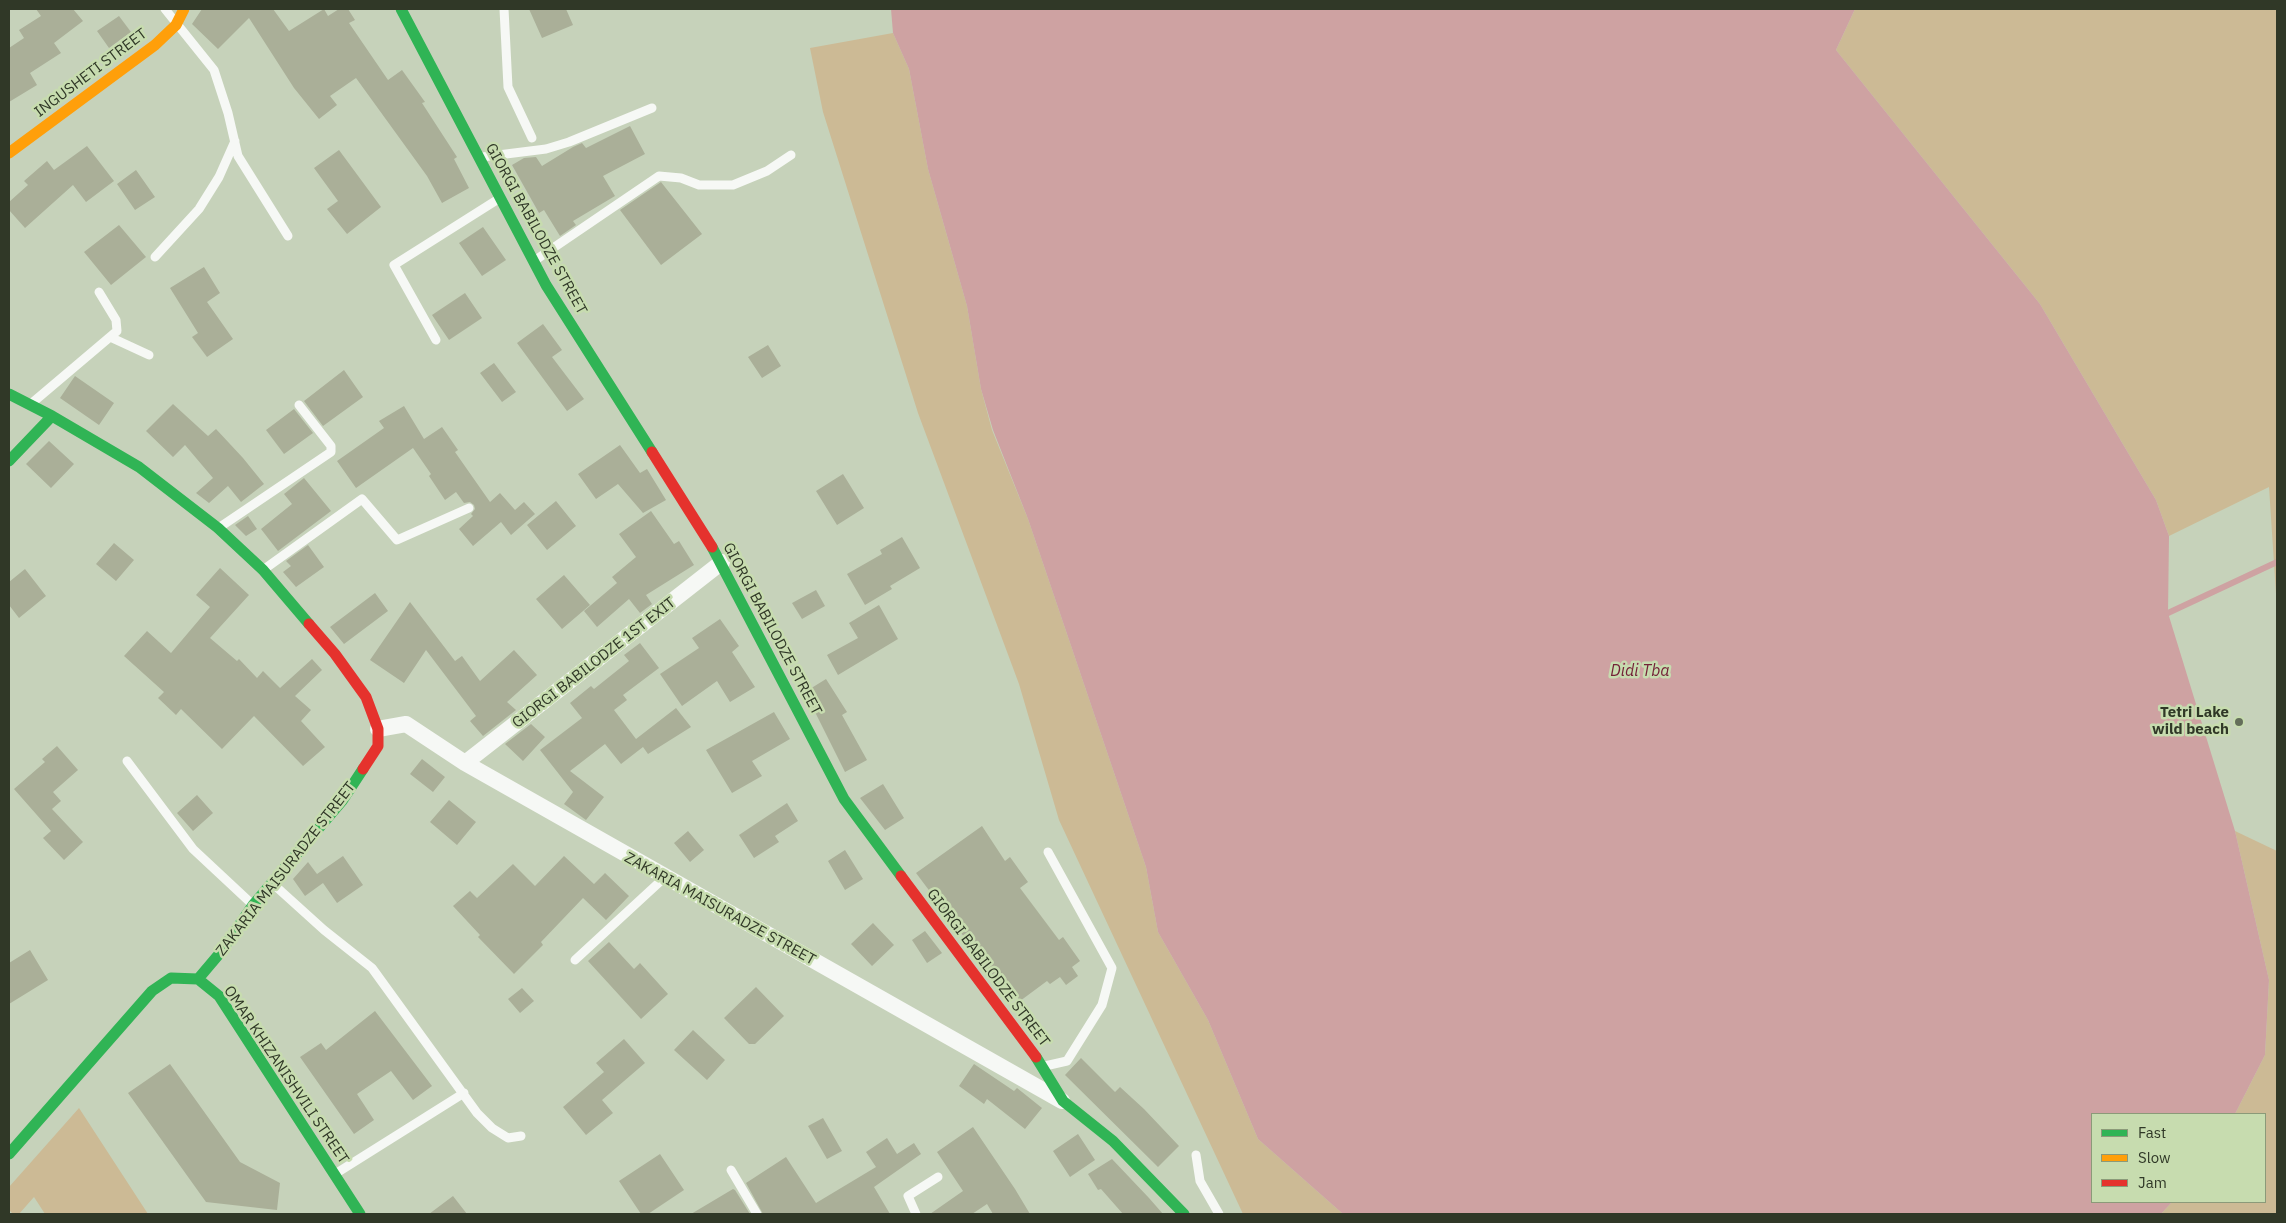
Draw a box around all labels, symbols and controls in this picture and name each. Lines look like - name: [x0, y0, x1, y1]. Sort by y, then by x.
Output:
- street label: INGUSHETI STREET: [31, 25, 151, 121]
- street label: GIORGI BABILODZE STREET: [481, 140, 591, 318]
- street label: GIORGI BABILODZE STREET: [719, 540, 825, 718]
- street label: GIORGI BABILODZE 1ST EXIT: [509, 594, 679, 732]
- water label: Didi Tba: [1610, 661, 1670, 681]
- place label: Tetri Lake wild beach: [2152, 704, 2229, 739]
- marker: Tetri Lake wild beach: [2233, 716, 2245, 728]
- street label: ZAKARIA MAISURADZE STREET: [213, 778, 359, 960]
- street label: ZAKARIA MAISURADZE STREET: [621, 849, 819, 969]
- street label: GIORGI BABILODZE STREET: [923, 886, 1053, 1050]
- street label: OMAR KHIZANISHVILI STREET: [220, 983, 352, 1167]
- legend: [2091, 1113, 2266, 1203]
- text: Fast: [2138, 1123, 2166, 1142]
- text: Slow: [2138, 1148, 2171, 1167]
- text: Jam: [2138, 1173, 2167, 1192]

